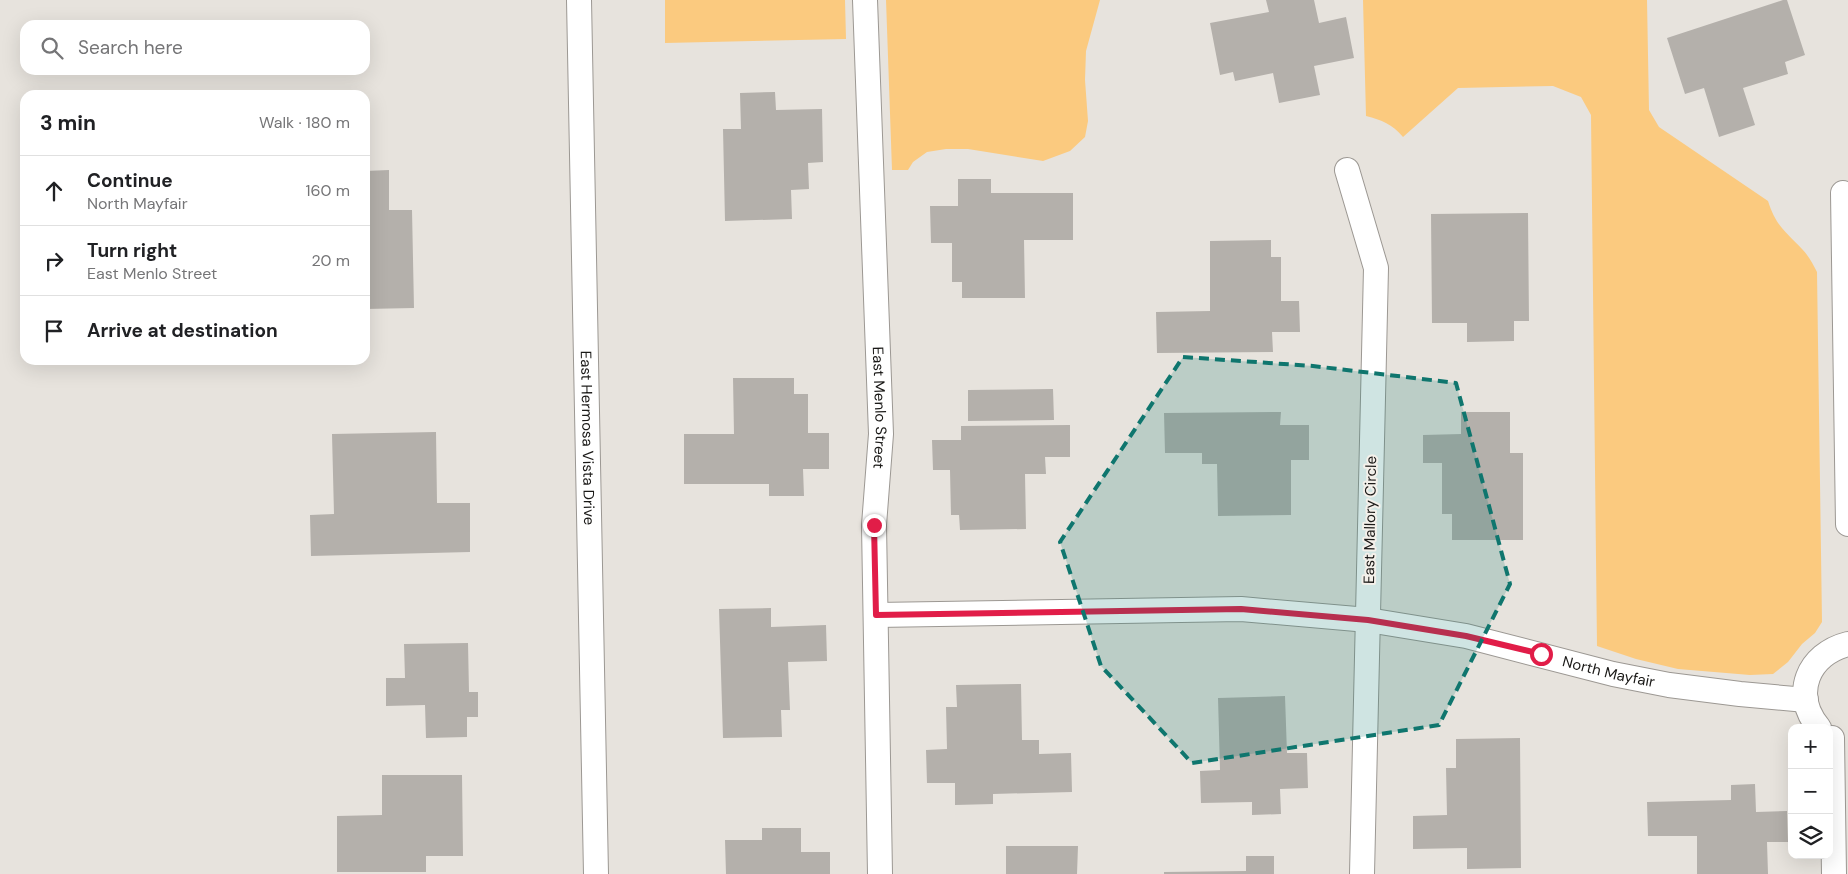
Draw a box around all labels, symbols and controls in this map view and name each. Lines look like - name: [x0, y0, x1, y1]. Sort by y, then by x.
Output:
- search box: [20, 20, 370, 75]
- icon: search: [38, 34, 66, 62]
- text: Search here: [78, 35, 183, 60]
- text: 3 min: [40, 109, 96, 137]
- text: Walk · 180 m: [259, 112, 350, 133]
- text: Continue: [87, 168, 173, 193]
- icon: ahead: [40, 177, 68, 205]
- text: 160 m: [306, 180, 350, 201]
- text: North Mayfair: [87, 193, 188, 214]
- text: Turn right: [87, 238, 177, 263]
- icon: right: [40, 247, 68, 275]
- text: 20 m: [311, 250, 350, 271]
- text: East Menlo Street: [87, 263, 217, 284]
- icon: arrive: [40, 317, 68, 345]
- text: Arrive at destination: [87, 318, 278, 343]
- street label: East Menlo Street: [868, 346, 891, 470]
- street label: East Hermosa Vista Drive: [576, 350, 599, 525]
- street label: East Mallory Circle: [1359, 456, 1381, 584]
- route end: [863, 514, 886, 537]
- route start: [1530, 643, 1553, 666]
- street label: North Mayfair: [1560, 651, 1657, 692]
- map controls: [1788, 724, 1833, 859]
- button: +: [1788, 724, 1833, 769]
- button: −: [1788, 769, 1833, 814]
- button: layers: [1788, 814, 1833, 859]

